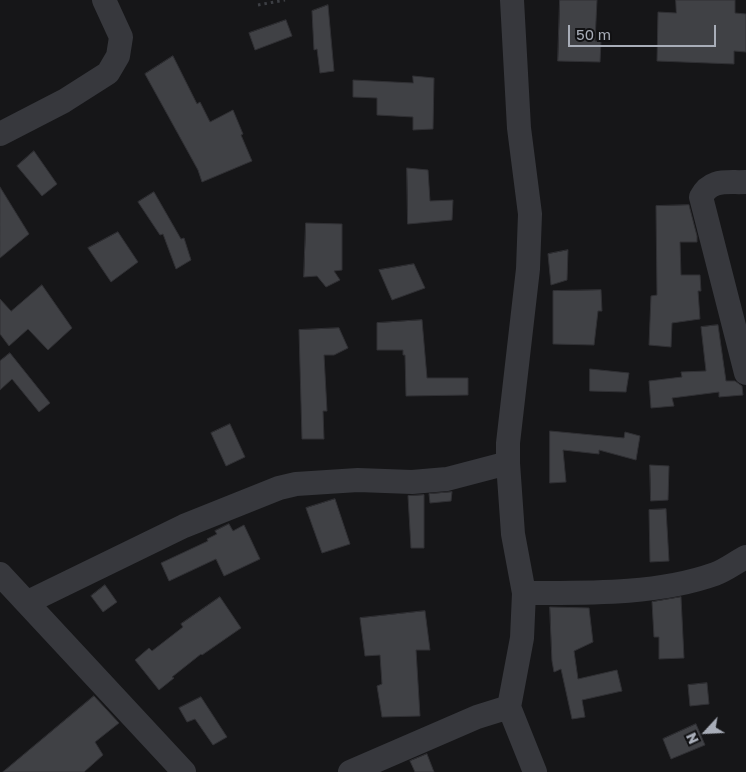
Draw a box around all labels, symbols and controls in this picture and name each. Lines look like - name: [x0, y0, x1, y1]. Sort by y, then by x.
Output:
- scale bar: [571, 15, 718, 47]
- text: 50 m: [576, 25, 611, 43]
- north arrow: [681, 707, 731, 757]
- text: N: [682, 730, 702, 747]

